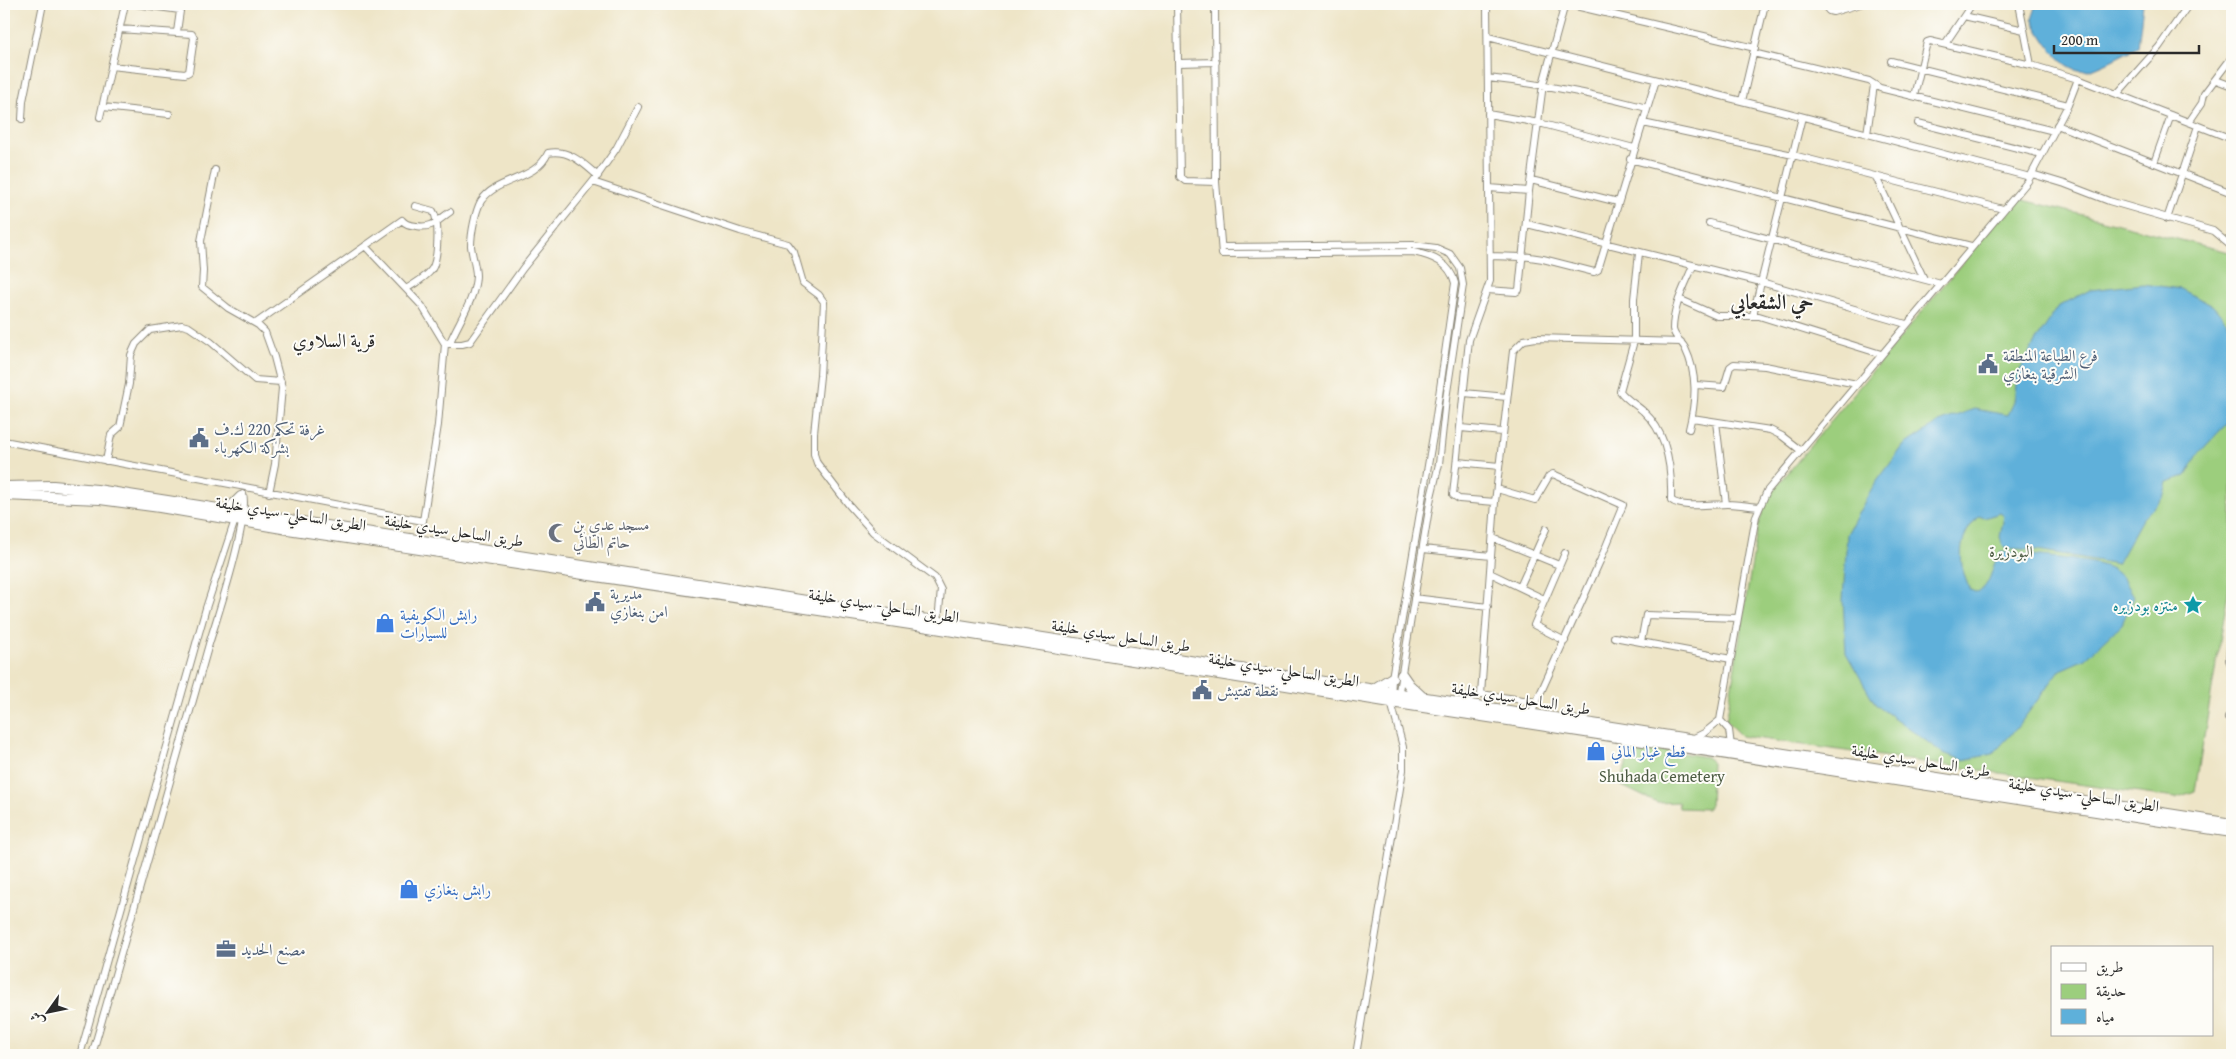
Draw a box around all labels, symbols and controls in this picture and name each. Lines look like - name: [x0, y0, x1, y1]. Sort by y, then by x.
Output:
- scale bar: [2054, 22, 2198, 54]
- text: 200 m: [2061, 29, 2099, 50]
- district label: حي الشقعابي: [1729, 286, 1814, 320]
- district label: قرية السلاوي: [293, 326, 375, 356]
- place label: فرع الطباعة المنطقة الشرقية بنغازي: [2003, 343, 2098, 386]
- public building icon: فرع الطباعة المنطقة الشرقية بنغازي: [1977, 353, 1999, 375]
- place label: غرفة تحكم 220 ك.ف بشركة الكهرباء: [214, 417, 325, 459]
- public building icon: غرفة تحكم 220 ك.ف بشركة الكهرباء: [188, 427, 210, 449]
- street label: الطريق الساحلي- سيدي خليفة: [213, 489, 368, 541]
- street label: طريق الساحل سيدي خليفة: [383, 507, 525, 554]
- place label: مسجد عدي بن حاتم الطائي: [573, 512, 649, 557]
- mosque icon: مسجد عدي بن حاتم الطائي: [547, 522, 569, 544]
- park label: البودزيرة: [1989, 539, 2033, 563]
- place label: مديرية امن بنغازي: [610, 581, 668, 624]
- street label: الطريق الساحلي- سيدي خليفة: [806, 581, 961, 633]
- public building icon: مديرية امن بنغازي: [584, 591, 606, 613]
- place label: منتزه بودزيره: [2113, 593, 2178, 617]
- place icon: منتزه بودزيره: [2182, 594, 2204, 616]
- place label: رابش الكويفية للسيارات: [400, 602, 477, 644]
- shop icon: رابش الكويفية للسيارات: [374, 612, 396, 634]
- street label: طريق الساحل سيدي خليفة: [1050, 612, 1192, 659]
- street label: الطريق الساحلي- سيدي خليفة: [1206, 645, 1361, 697]
- street label: طريق الساحل سيدي خليفة: [1450, 675, 1592, 722]
- place label: نقطة تفتيش: [1217, 678, 1279, 702]
- public building icon: نقطة تفتيش: [1191, 679, 1213, 701]
- street label: طريق الساحل سيدي خليفة: [1850, 737, 1992, 784]
- place label: قطع غيار الماني: [1611, 739, 1686, 767]
- shop icon: قطع غيار الماني: [1585, 740, 1607, 762]
- park label: Shuhada Cemetery: [1599, 764, 1725, 788]
- street label: الطريق الساحلي- سيدي خليفة: [2006, 770, 2161, 822]
- place label: رابش بنغازي: [424, 877, 491, 902]
- shop icon: رابش بنغازي: [398, 878, 420, 900]
- place label: مصنع الحديد: [241, 937, 306, 965]
- office icon: مصنع الحديد: [215, 938, 237, 960]
- legend: [2051, 946, 2214, 1036]
- text: طريق: [2096, 956, 2123, 977]
- text: حديقة: [2096, 980, 2126, 1001]
- north arrow: [22, 986, 72, 1036]
- text: مياه: [2096, 1006, 2114, 1027]
- text: ش: [25, 1008, 49, 1030]

